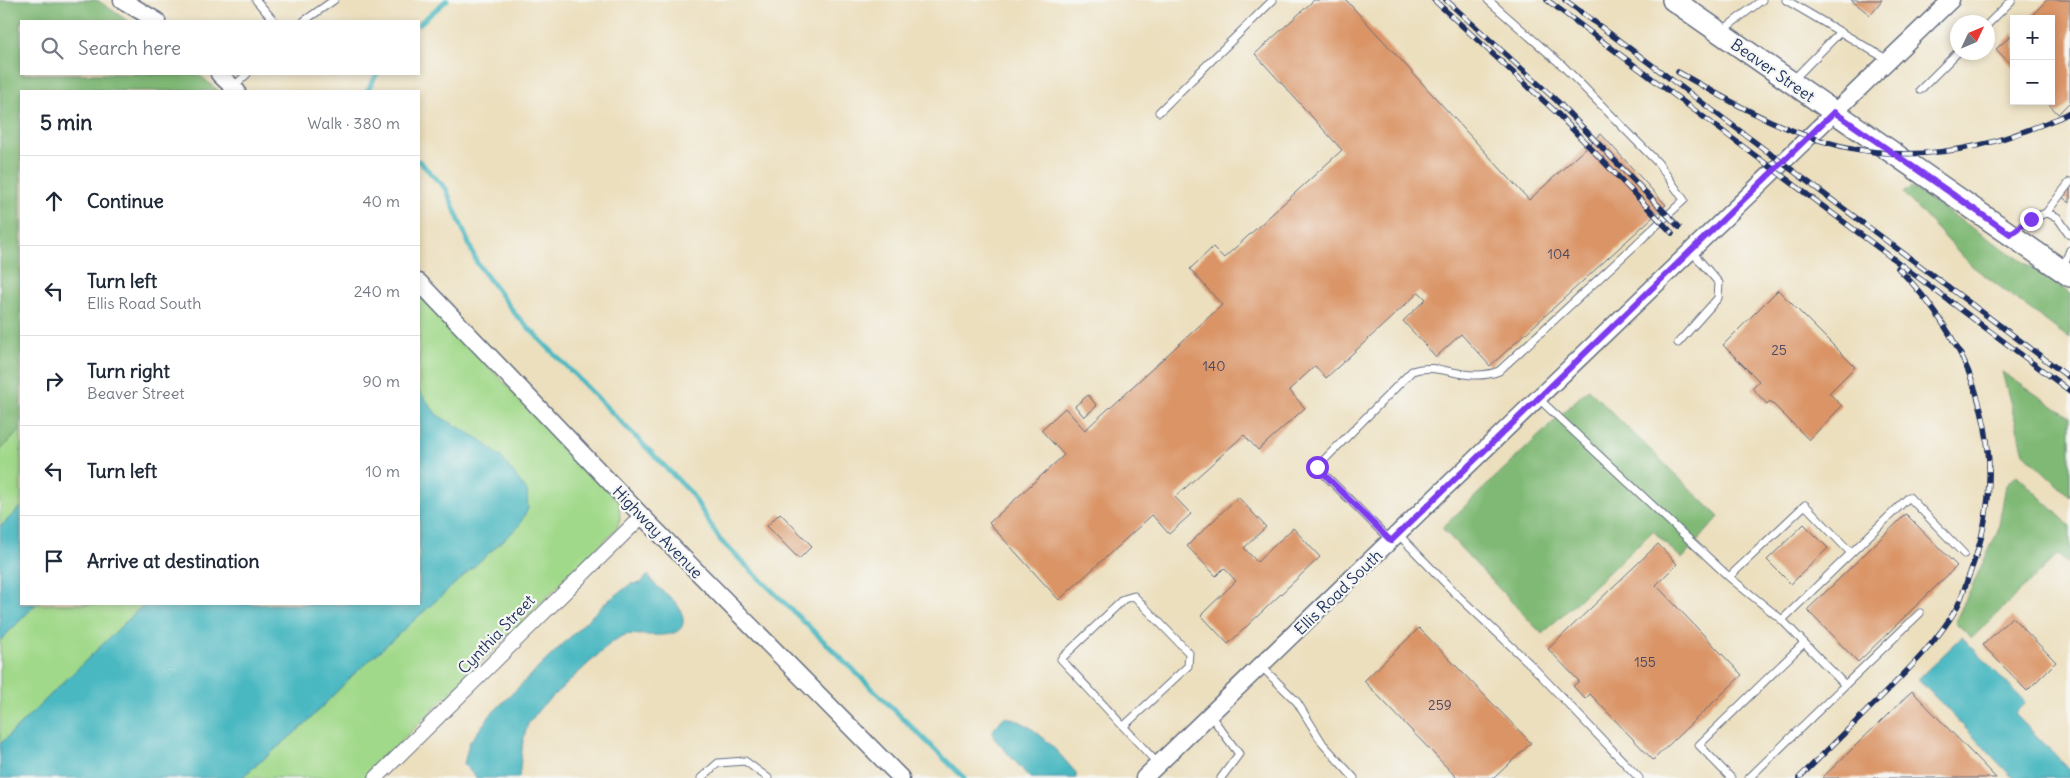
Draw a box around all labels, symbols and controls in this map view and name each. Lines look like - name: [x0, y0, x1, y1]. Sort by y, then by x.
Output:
- north arrow: [1950, 15, 1995, 60]
- map controls: [2010, 15, 2055, 105]
- button: +: [2010, 15, 2055, 60]
- search box: [20, 20, 420, 75]
- icon: search: [38, 34, 66, 62]
- street label: Beaver Street: [1727, 34, 1819, 107]
- text: Search here: [78, 36, 181, 60]
- button: −: [2010, 60, 2055, 105]
- text: 5 min: [40, 109, 92, 136]
- text: Walk · 380 m: [307, 113, 400, 133]
- icon: ahead: [40, 187, 68, 215]
- text: Continue: [87, 189, 164, 213]
- text: 40 m: [362, 191, 400, 211]
- route end: [2020, 208, 2043, 231]
- house number: 104: [1548, 245, 1570, 263]
- text: Turn left: [87, 269, 157, 293]
- icon: left: [40, 277, 68, 305]
- text: 240 m: [354, 281, 400, 301]
- text: Ellis Road South: [87, 293, 201, 313]
- house number: 25: [1771, 341, 1787, 359]
- house number: 140: [1203, 357, 1225, 375]
- text: Turn right: [87, 359, 170, 383]
- icon: right: [40, 367, 68, 395]
- text: 90 m: [362, 371, 400, 391]
- text: Beaver Street: [87, 383, 185, 403]
- route start: [1306, 456, 1329, 479]
- icon: left: [40, 457, 68, 485]
- text: Turn left: [87, 459, 157, 483]
- text: 10 m: [365, 461, 400, 481]
- street label: Highway Avenue: [609, 481, 707, 583]
- street label: Ellis Road South: [1290, 545, 1386, 639]
- icon: arrive: [40, 547, 68, 575]
- text: Arrive at destination: [87, 549, 260, 573]
- street label: Cynthia Street: [453, 590, 539, 678]
- house number: 155: [1634, 653, 1656, 671]
- house number: 259: [1428, 696, 1452, 714]

